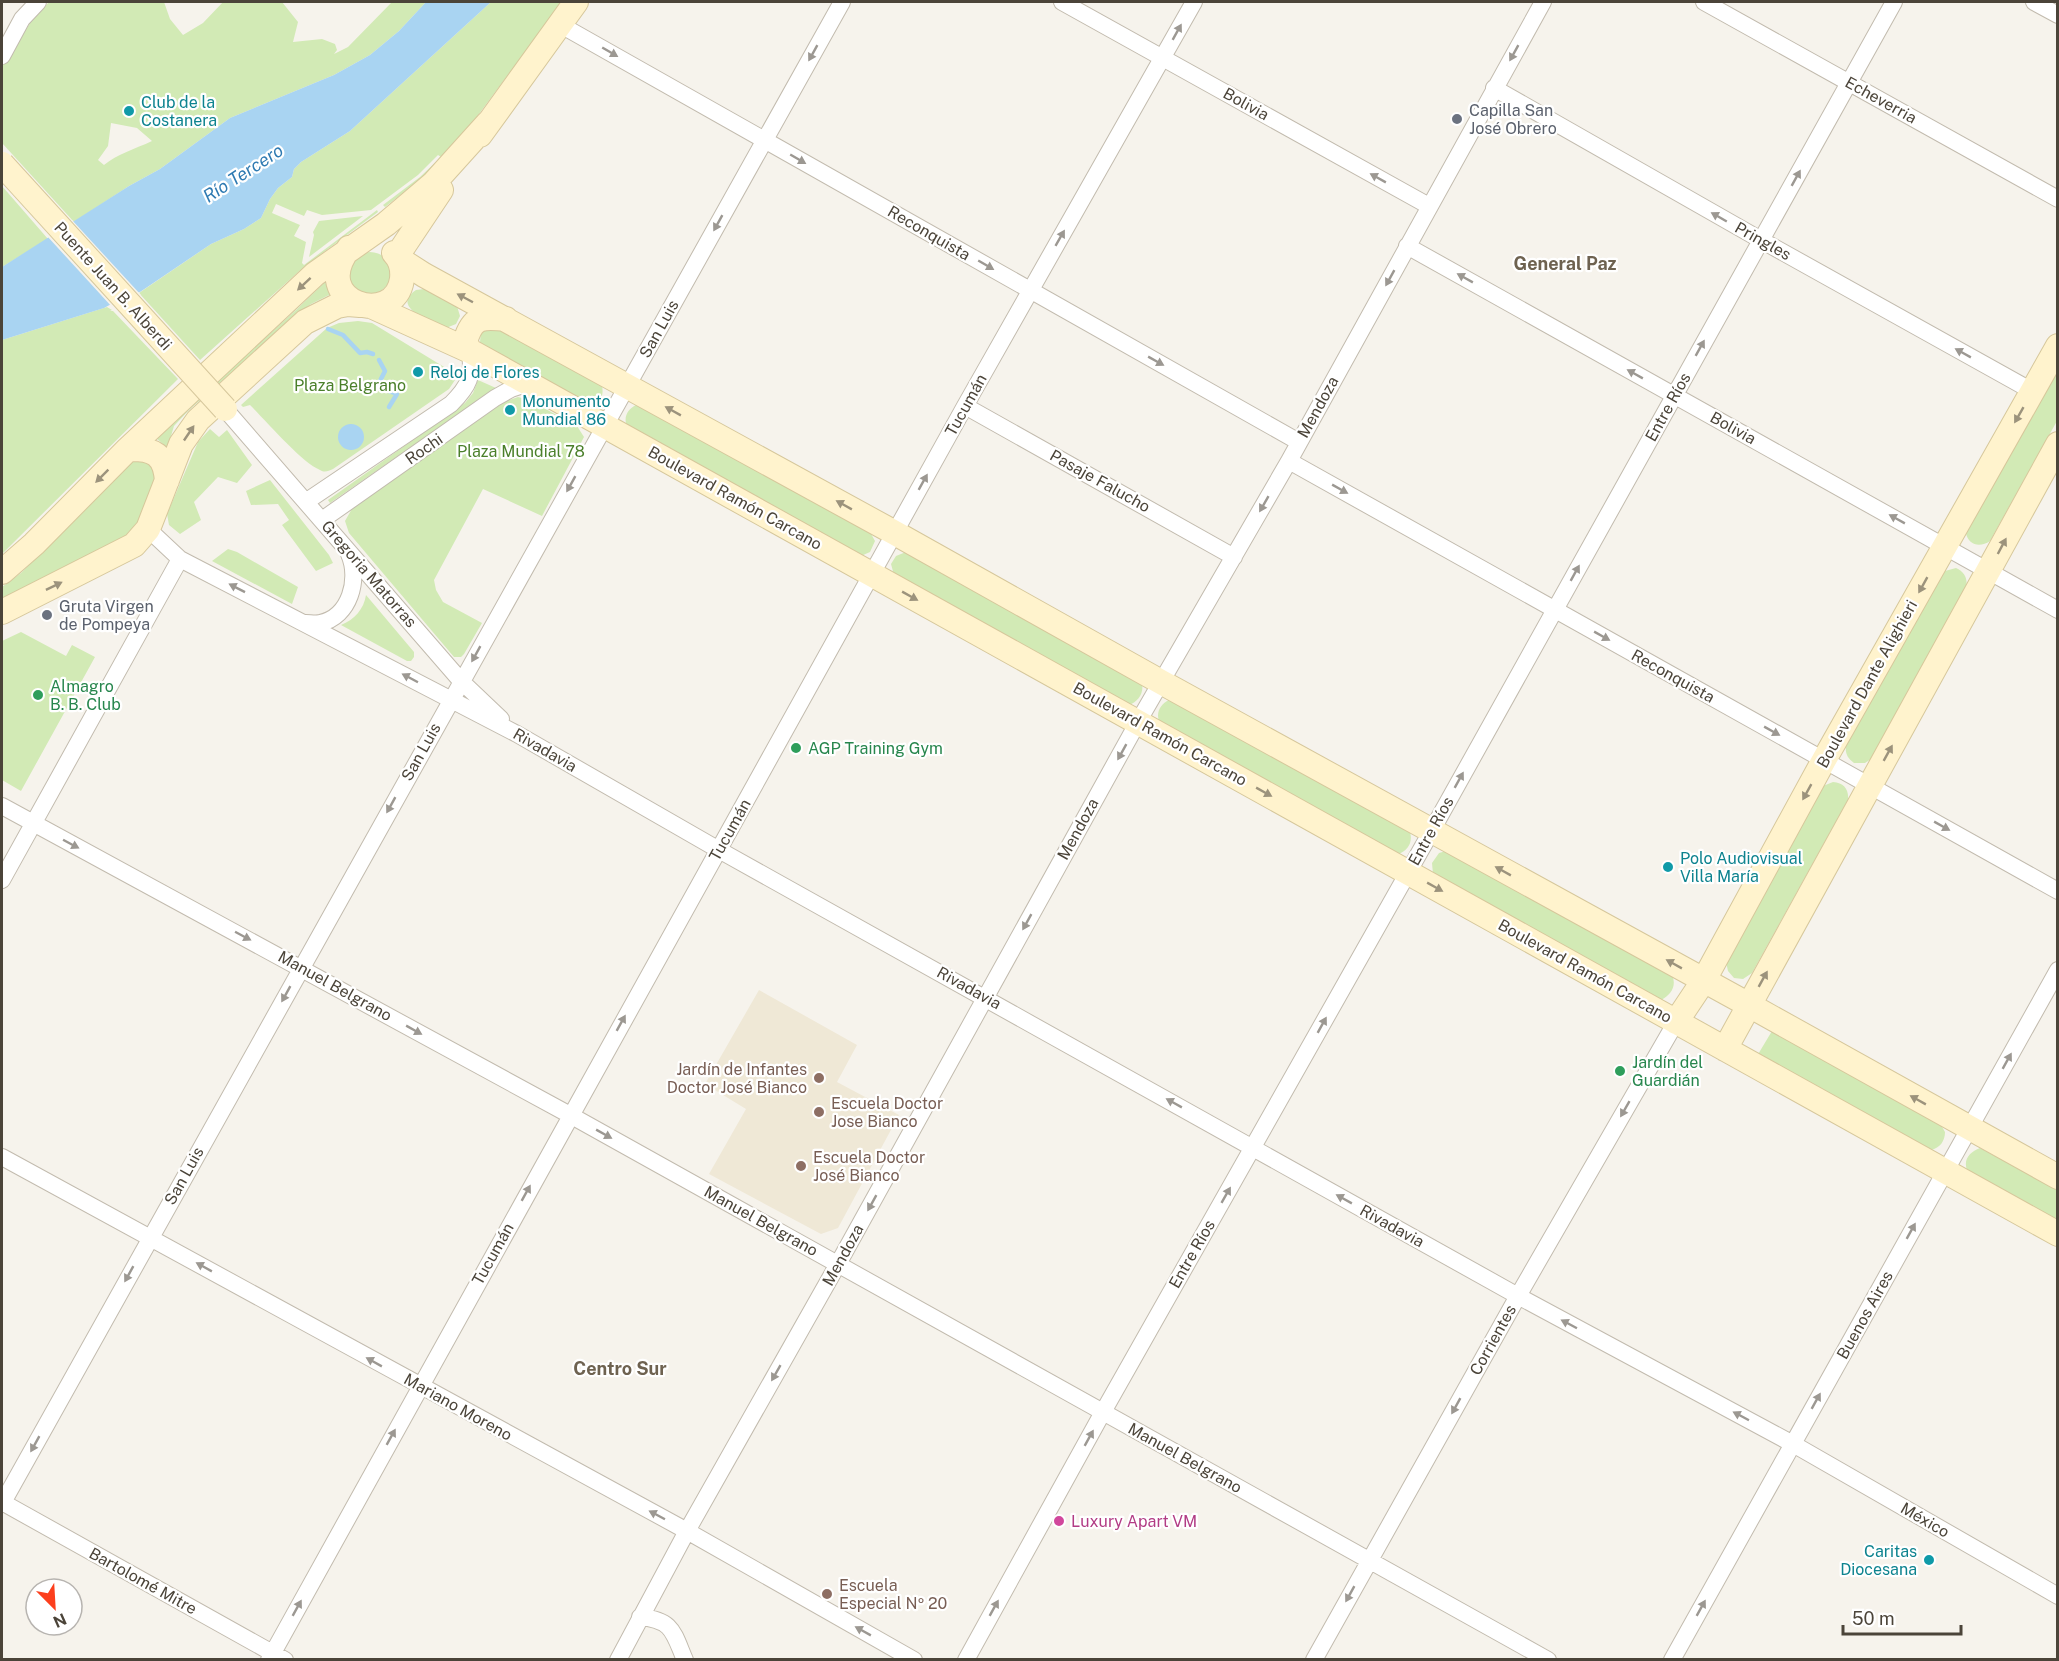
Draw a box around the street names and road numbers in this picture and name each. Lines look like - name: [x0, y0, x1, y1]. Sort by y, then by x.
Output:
- street label: Echeverria: [1842, 73, 1920, 127]
- street label: Bolivia: [1220, 84, 1272, 124]
- street label: Reconquista: [884, 202, 974, 264]
- street label: Puente Juan B. Alberdi: [50, 218, 176, 354]
- street label: Pringles: [1732, 218, 1794, 264]
- street label: San Luis: [635, 297, 683, 361]
- street label: Entre Ríos: [1641, 369, 1695, 445]
- street label: Tucumán: [941, 371, 991, 439]
- street label: Mendoza: [1293, 373, 1343, 441]
- street label: Bolivia: [1707, 408, 1759, 448]
- street label: Rochi: [402, 429, 446, 469]
- street label: Boulevard Ramón Carcano: [645, 442, 825, 554]
- street label: Pasaje Falucho: [1047, 446, 1153, 516]
- street label: Gregoria Matorras: [317, 517, 421, 631]
- street label: Boulevard Dante Alighieri: [1813, 597, 1921, 771]
- street label: Reconquista: [1628, 645, 1718, 707]
- street label: Boulevard Ramón Carcano: [1070, 678, 1250, 790]
- street label: San Luis: [397, 720, 445, 784]
- street label: Rivadavia: [510, 724, 580, 776]
- street label: Entre Ríos: [1404, 793, 1458, 869]
- street label: Mendoza: [1053, 795, 1103, 863]
- street label: Tucumán: [705, 796, 755, 864]
- street label: Boulevard Ramón Carcano: [1495, 915, 1675, 1027]
- street label: Manuel Belgrano: [275, 947, 395, 1025]
- street label: Rivadavia: [934, 963, 1004, 1013]
- street label: San Luis: [160, 1144, 208, 1208]
- street label: Manuel Belgrano: [701, 1182, 821, 1260]
- street label: Rivadavia: [1357, 1201, 1427, 1251]
- street label: Entre Ríos: [1165, 1217, 1219, 1291]
- street label: Tucumán: [468, 1220, 518, 1288]
- street label: Mendoza: [818, 1221, 868, 1289]
- street label: Buenos Aires: [1833, 1268, 1897, 1362]
- street label: Corrientes: [1466, 1301, 1520, 1379]
- street label: Mariano Moreno: [401, 1369, 515, 1445]
- street label: Manuel Belgrano: [1125, 1419, 1245, 1497]
- street label: México: [1897, 1498, 1953, 1542]
- street label: Bartolomé Mitre: [86, 1544, 200, 1618]

